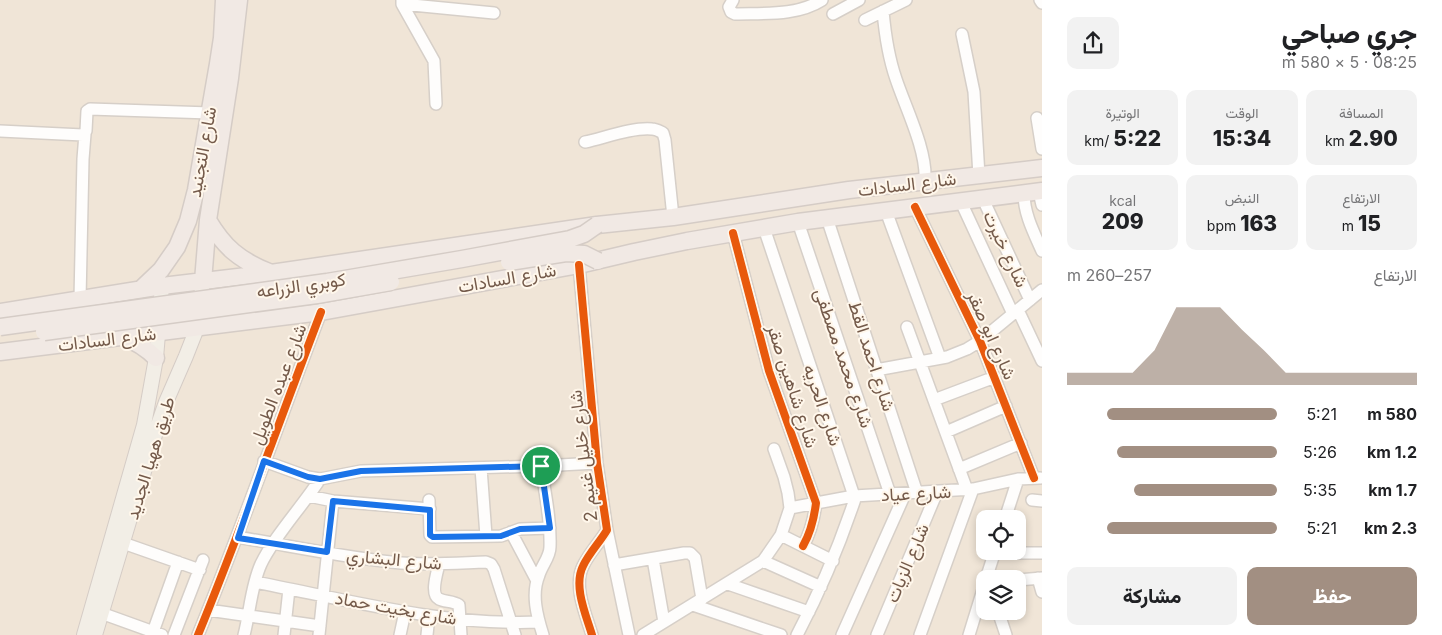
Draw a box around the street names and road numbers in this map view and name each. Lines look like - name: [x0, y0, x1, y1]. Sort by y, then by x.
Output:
- street label: شارع التجنيد: [184, 105, 222, 199]
- street label: شارع السادات: [857, 168, 958, 202]
- street label: شارع خيرت: [977, 208, 1033, 291]
- street label: شارع السادات: [456, 259, 558, 299]
- street label: كوبري الزراعه: [255, 268, 348, 307]
- street label: شارع محمد مصطفى: [808, 286, 878, 431]
- street label: شارع ابو صقر: [961, 287, 1021, 383]
- street label: شارع احمد القط: [842, 298, 900, 414]
- street label: شارع عبده الطويل: [245, 321, 313, 448]
- street label: شارع شاهين صقر: [761, 321, 823, 451]
- street label: شارع السادات: [57, 323, 158, 357]
- street label: شارع الحريه: [797, 361, 847, 449]
- street label: شارع خليل غنيم 2: [564, 389, 603, 523]
- street label: طريق ههيا الجديد: [121, 394, 180, 522]
- street label: شارع عياد: [880, 481, 952, 507]
- street label: شارع الزيات: [881, 520, 935, 606]
- street label: شارع البشاري: [345, 544, 443, 579]
- street label: شارع بخيت حماد: [333, 587, 458, 631]

